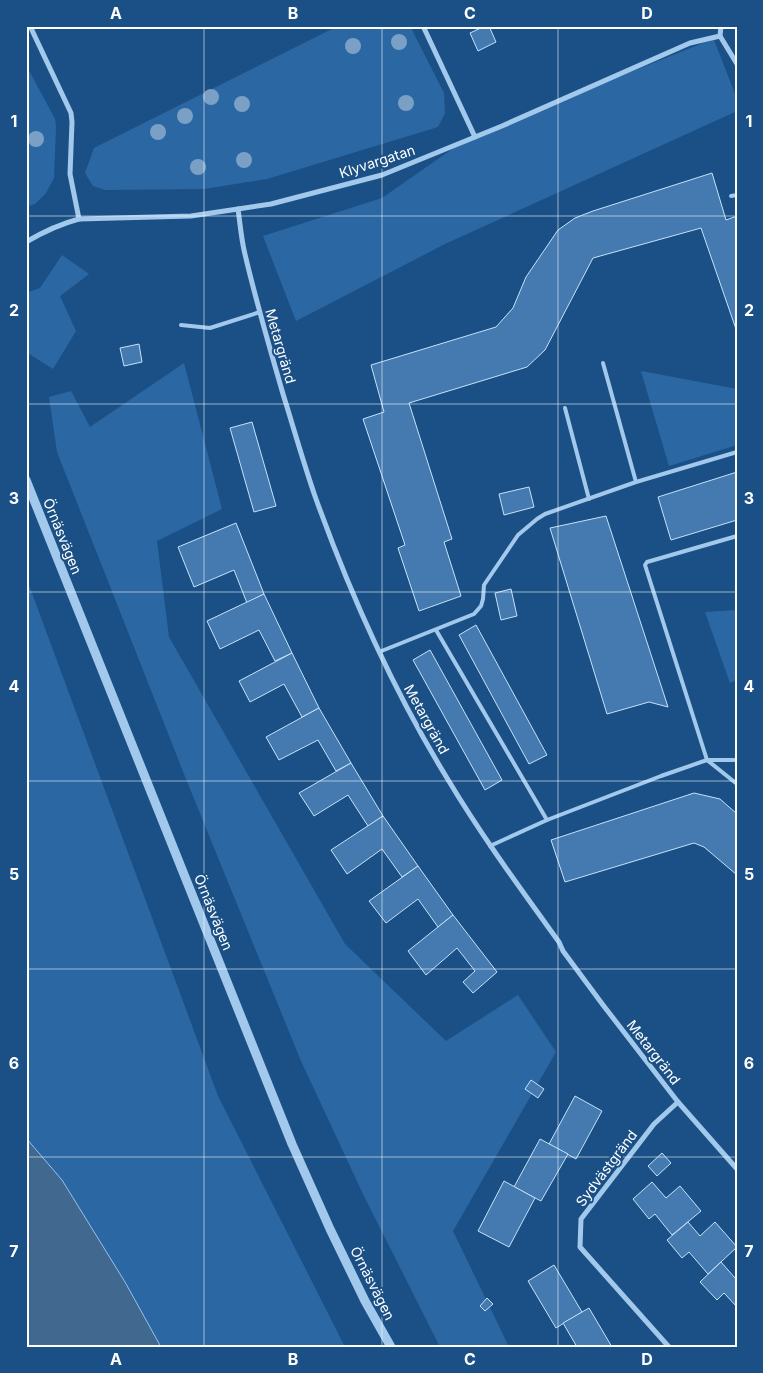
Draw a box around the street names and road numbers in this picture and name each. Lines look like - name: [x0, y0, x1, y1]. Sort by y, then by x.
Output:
- street label: Klyvargatan: [337, 141, 417, 181]
- street label: Metargränd: [262, 307, 300, 385]
- street label: Örnäsvägen: [40, 496, 86, 576]
- street label: Metargränd: [401, 681, 453, 757]
- street label: Örnäsvägen: [191, 872, 237, 952]
- street label: Metargränd: [624, 1016, 684, 1088]
- street label: Sydvästgränd: [572, 1126, 640, 1210]
- street label: Örnäsvägen: [347, 1243, 399, 1323]

